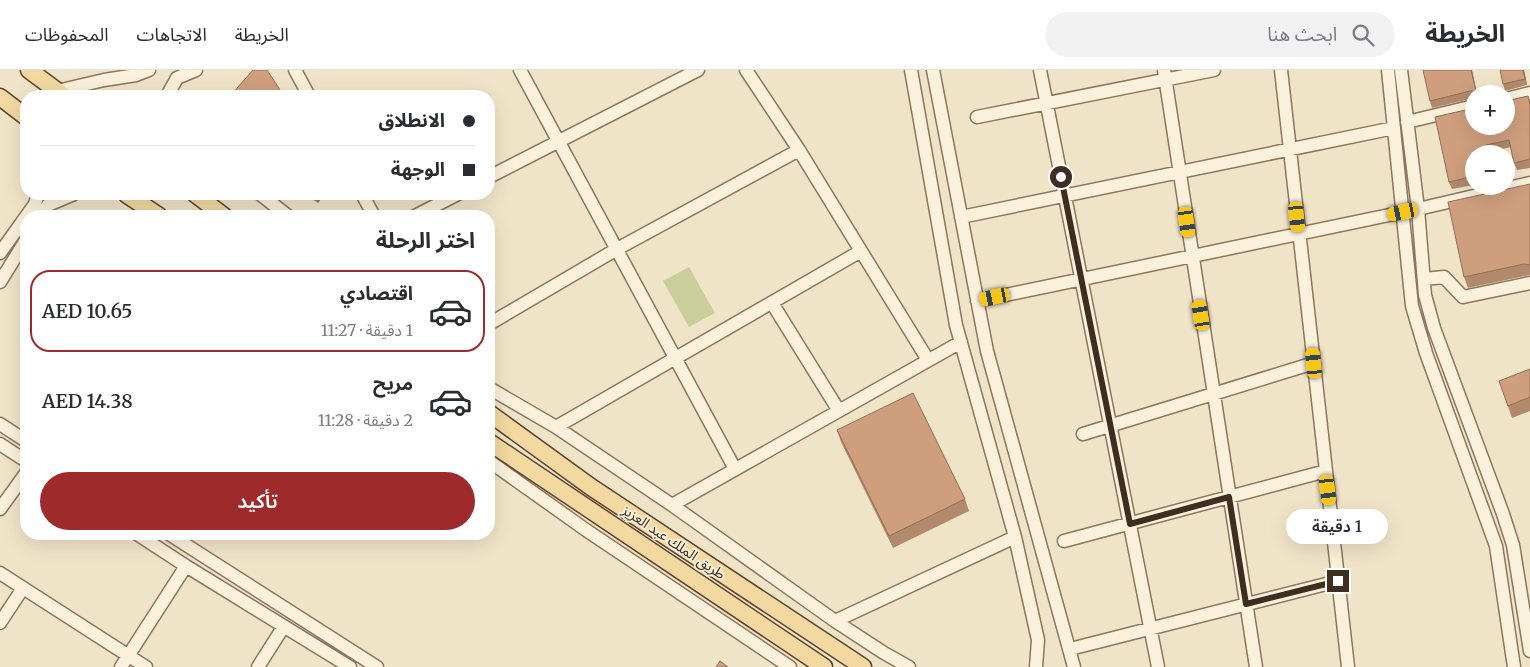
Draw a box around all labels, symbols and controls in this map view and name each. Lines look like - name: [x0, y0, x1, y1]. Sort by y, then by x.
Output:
- search box: [1045, 12, 1395, 57]
- text: الخريطة: [1425, 18, 1505, 49]
- icon: search: [1349, 21, 1377, 49]
- text: ابحث هنا: [1267, 22, 1337, 46]
- text: المحفوظات: [25, 23, 109, 46]
- text: الاتجاهات: [137, 23, 207, 46]
- text: الخريطة: [235, 23, 289, 46]
- map controls: [1465, 85, 1515, 195]
- button: +: [1465, 85, 1515, 135]
- text: الانطلاق: [379, 108, 445, 132]
- button: −: [1465, 145, 1515, 195]
- text: الوجهة: [391, 157, 445, 181]
- route start: [1050, 166, 1072, 188]
- car: [1287, 201, 1306, 233]
- car: [1386, 202, 1419, 222]
- car: [1177, 206, 1196, 238]
- text: اختر الرحلة: [376, 226, 475, 254]
- text: اقتصادي: [340, 281, 413, 305]
- car: [978, 287, 1011, 307]
- icon: car: [428, 289, 473, 334]
- text: AED 10.65: [42, 299, 132, 323]
- car: [1191, 299, 1210, 331]
- text: 1 دقيقة · 11:27: [321, 320, 413, 340]
- car: [1304, 347, 1323, 379]
- text: مريح: [373, 371, 413, 395]
- icon: car: [428, 379, 473, 424]
- text: AED 14.38: [42, 389, 133, 413]
- text: 2 دقيقة · 11:28: [318, 410, 413, 430]
- button: تأكيد: [40, 472, 475, 530]
- car: [1318, 474, 1337, 506]
- street label: طريق الملك عبد العزيز: [618, 500, 729, 584]
- callout: 1 دقيقة: [1287, 508, 1389, 544]
- text: 1 دقيقة: [1312, 516, 1362, 536]
- route end: [1327, 570, 1349, 592]

